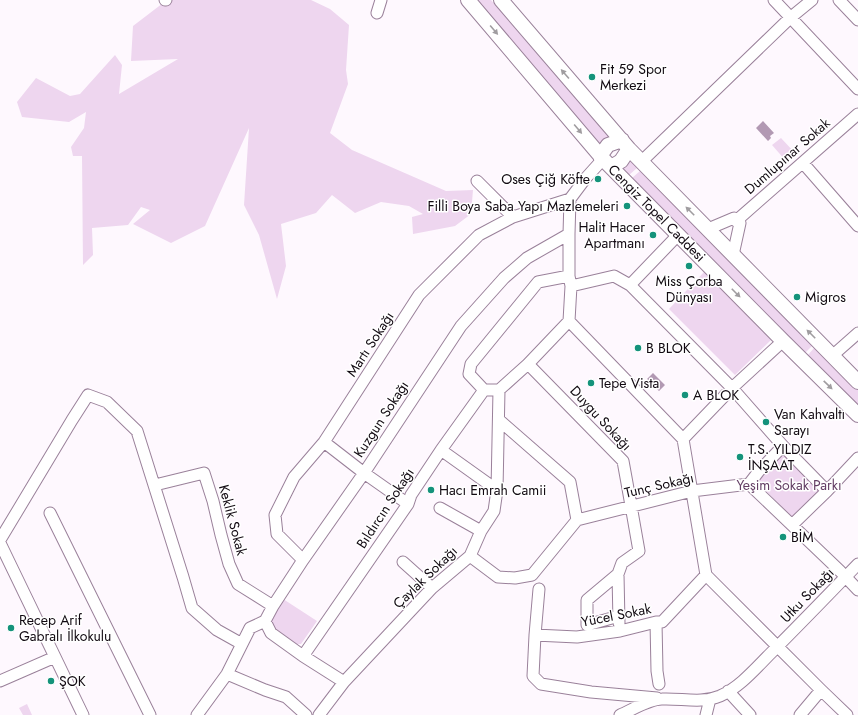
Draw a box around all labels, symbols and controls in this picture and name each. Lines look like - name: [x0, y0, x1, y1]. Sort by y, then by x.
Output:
- one-way arrow: [489, 24, 498, 35]
- place label: Fit 59 Spor Merkezi: [600, 59, 667, 95]
- one-way arrow: [560, 69, 569, 79]
- marker: Fit 59 Spor Merkezi: [587, 72, 597, 82]
- street label: Dumlupınar Sokak: [740, 113, 835, 199]
- one-way arrow: [573, 124, 582, 134]
- street label: Cengiz Topel Caddesi: [604, 160, 710, 266]
- place label: Oses Çiğ Köfte: [501, 169, 590, 189]
- marker: Oses Çiğ Köfte: [593, 174, 603, 184]
- place label: Filli Boya Saba Yapı Mazlemeleri: [427, 196, 619, 216]
- marker: Filli Boya Saba Yapı Mazlemeleri: [622, 201, 632, 211]
- one-way arrow: [685, 206, 695, 216]
- place label: Halit Hacer Apartmanı: [578, 217, 645, 253]
- marker: Halit Hacer Apartmanı: [648, 230, 658, 240]
- marker: Miss Çorba Dünyası: [684, 261, 694, 271]
- place label: Miss Çorba Dünyası: [655, 271, 723, 307]
- place label: Migros: [805, 287, 846, 307]
- one-way arrow: [731, 288, 741, 298]
- marker: Migros: [792, 292, 802, 302]
- street label: Martı Sokağı: [341, 308, 399, 380]
- one-way arrow: [806, 329, 816, 339]
- place label: B BLOK: [646, 338, 691, 358]
- marker: B BLOK: [633, 343, 643, 353]
- place label: Tepe Vista: [599, 373, 659, 393]
- street label: Kuzgun Sokağı: [349, 377, 413, 461]
- marker: Tepe Vista: [586, 378, 596, 388]
- one-way arrow: [823, 380, 833, 390]
- street label: Duygu Sokağı: [566, 381, 636, 455]
- place label: A BLOK: [693, 385, 739, 405]
- marker: A BLOK: [680, 390, 690, 400]
- place label: Van Kahvaltı Sarayı: [774, 404, 845, 440]
- marker: Van Kahvaltı Sarayı: [761, 417, 771, 427]
- place label: T.S. YILDIZ İNŞAAT: [748, 439, 812, 475]
- marker: T.S. YILDIZ İNŞAAT: [735, 452, 745, 462]
- street label: Bıldırcın Sokağı: [351, 464, 419, 552]
- street label: Tunç Sokağı: [622, 467, 696, 503]
- park label: Yeşim Sokak Parkı: [736, 475, 842, 495]
- place label: Hacı Emrah Camii: [439, 480, 547, 500]
- street label: Keklik Sokak: [214, 482, 252, 558]
- marker: Hacı Emrah Camii: [426, 485, 436, 495]
- place label: BİM: [791, 527, 814, 547]
- marker: BİM: [778, 532, 788, 542]
- street label: Çaylak Sokağı: [388, 541, 462, 613]
- street label: Utku Sokağı: [776, 563, 838, 627]
- street label: Yücel Sokak: [579, 598, 654, 632]
- place label: Recep Arif Gabralı İlkokulu: [19, 610, 111, 646]
- marker: Recep Arif Gabralı İlkokulu: [6, 623, 16, 633]
- place label: ŞOK: [59, 671, 86, 691]
- marker: ŞOK: [46, 676, 56, 686]

